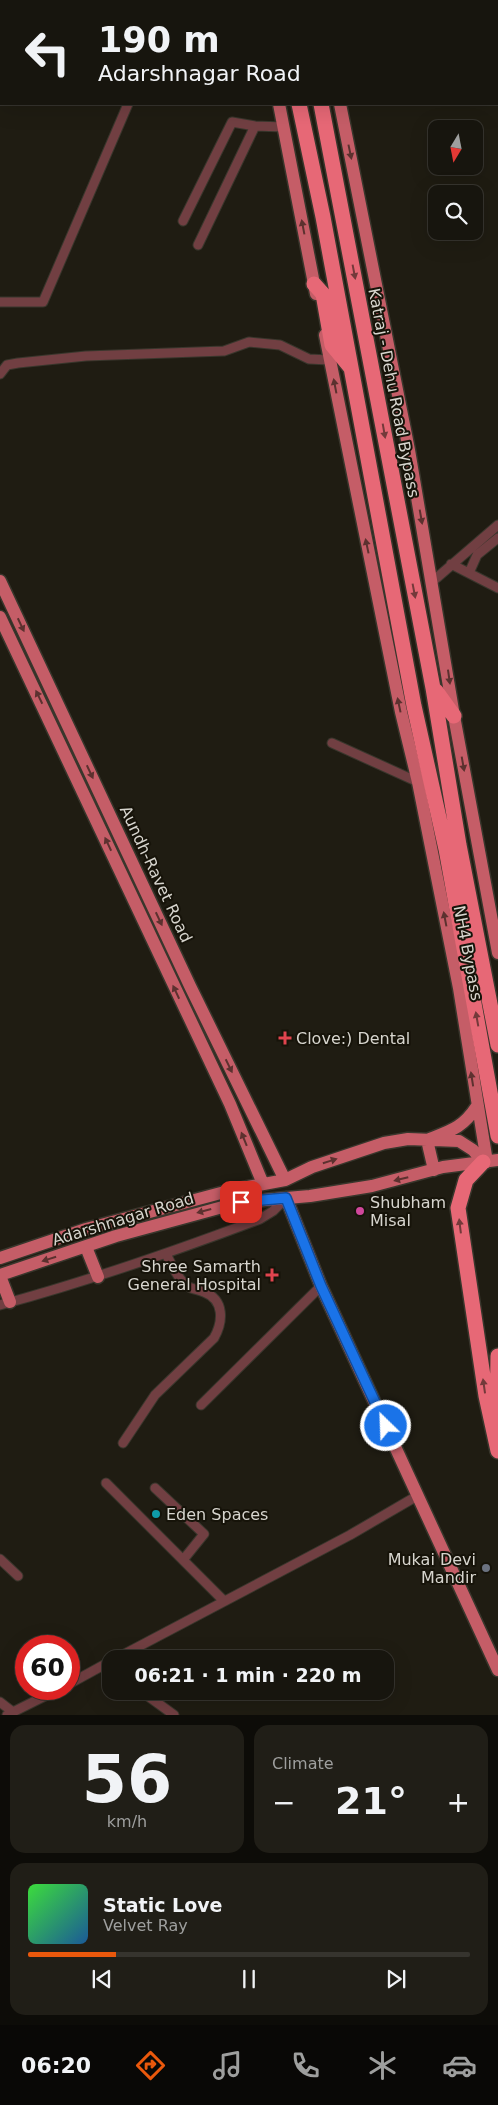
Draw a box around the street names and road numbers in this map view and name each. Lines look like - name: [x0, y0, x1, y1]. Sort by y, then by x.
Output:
- street label: Katraj - Dehu Road Bypass: [364, 287, 424, 499]
- street label: Aundh-Ravet Road: [116, 803, 196, 945]
- street label: NH4 Bypass: [449, 904, 487, 1002]
- street label: Adarshnagar Road: [50, 1188, 196, 1250]

